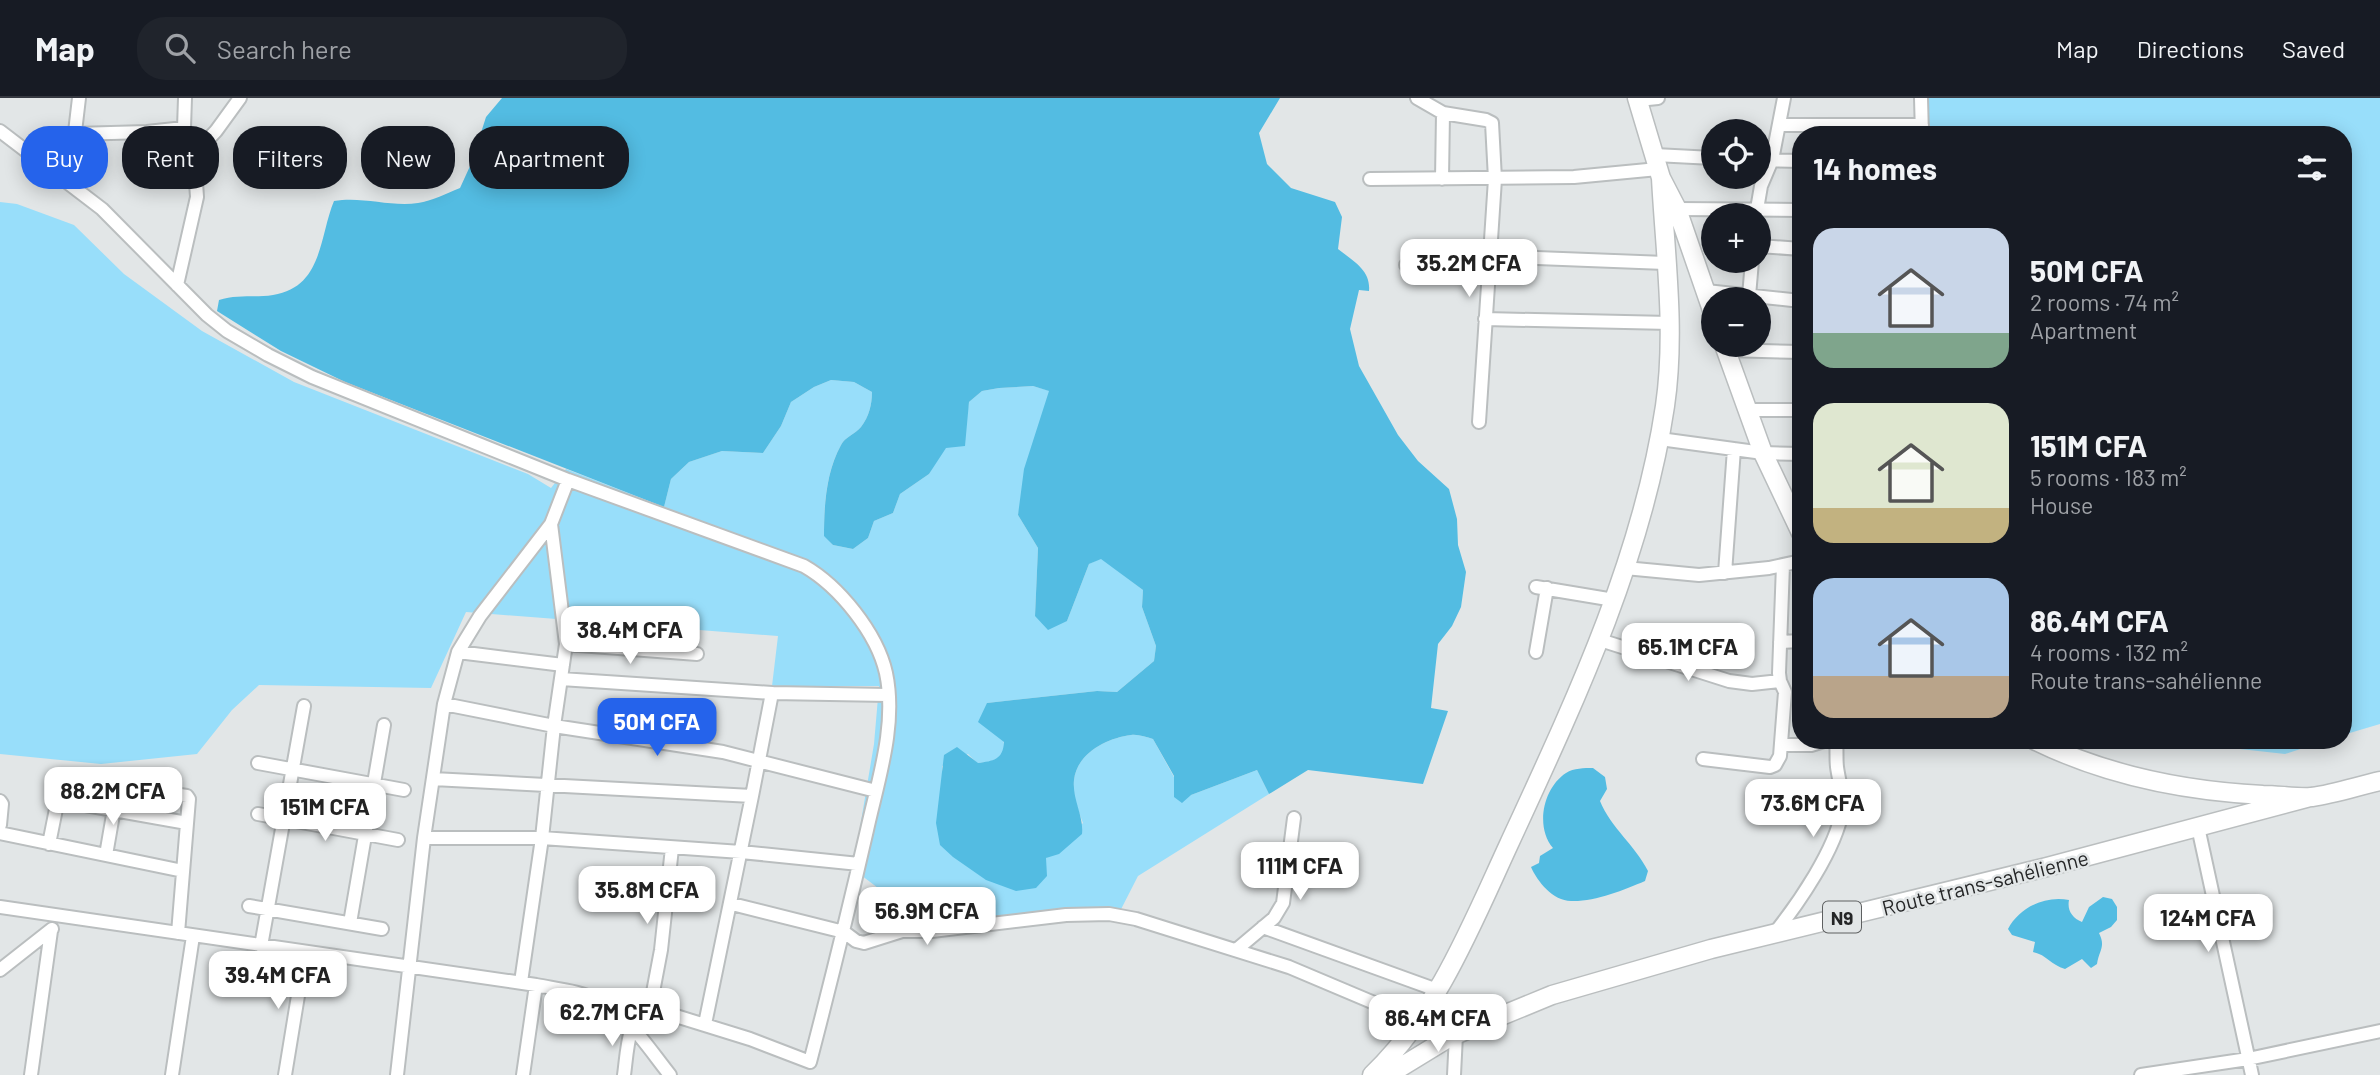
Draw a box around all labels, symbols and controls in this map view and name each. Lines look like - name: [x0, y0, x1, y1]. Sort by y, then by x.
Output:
- search box: [137, 17, 627, 80]
- text: Map: [35, 28, 95, 68]
- icon: search: [161, 29, 199, 67]
- text: Search here: [217, 33, 352, 64]
- text: Map: [2056, 34, 2099, 63]
- text: Directions: [2137, 34, 2244, 63]
- text: Saved: [2282, 34, 2345, 63]
- map controls: [1701, 119, 1771, 357]
- button: locate: [1701, 119, 1771, 189]
- chip: Buy: [21, 126, 108, 189]
- chip: Rent: [122, 126, 219, 189]
- chip: Filters: [233, 126, 347, 189]
- chip: New: [361, 126, 455, 189]
- chip: Apartment: [469, 126, 629, 189]
- icon: filters: [2293, 149, 2331, 187]
- text: 14 homes: [1813, 150, 1937, 186]
- button: +: [1701, 203, 1771, 273]
- pin: 35.2M CFA: [1389, 240, 1549, 299]
- text: 35.2M CFA: [1416, 248, 1522, 276]
- text: 50M CFA: [2030, 252, 2144, 288]
- icon: home: [1869, 256, 1953, 340]
- button: −: [1701, 287, 1771, 357]
- text: 2 rooms · 74 m²: [2030, 288, 2179, 316]
- text: Apartment: [2030, 316, 2137, 344]
- text: 151M CFA: [2030, 427, 2147, 463]
- icon: home: [1869, 431, 1953, 515]
- text: 5 rooms · 183 m²: [2030, 463, 2187, 491]
- text: House: [2030, 491, 2093, 519]
- text: 86.4M CFA: [2030, 602, 2169, 638]
- pin: 38.4M CFA: [550, 606, 710, 666]
- icon: home: [1869, 606, 1953, 690]
- text: 38.4M CFA: [577, 615, 683, 643]
- pin: 65.1M CFA: [1608, 624, 1768, 683]
- text: 65.1M CFA: [1638, 632, 1738, 660]
- text: 4 rooms · 132 m²: [2030, 638, 2188, 666]
- text: Route trans-sahélienne: [2030, 666, 2262, 694]
- pin: 50M CFA: [592, 698, 722, 758]
- text: 50M CFA: [613, 707, 701, 735]
- pin: 88.2M CFA: [33, 768, 193, 827]
- text: 88.2M CFA: [60, 776, 166, 804]
- pin: 73.6M CFA: [1733, 780, 1893, 839]
- pin: 151M CFA: [253, 784, 397, 843]
- text: 73.6M CFA: [1761, 788, 1865, 816]
- text: 151M CFA: [280, 792, 370, 820]
- pin: 111M CFA: [1228, 842, 1372, 902]
- street label: Route trans-sahélienne: [1879, 844, 2091, 920]
- text: 111M CFA: [1257, 851, 1343, 879]
- pin: 35.8M CFA: [567, 866, 727, 926]
- text: 35.8M CFA: [594, 875, 700, 903]
- pin: 56.9M CFA: [847, 888, 1007, 947]
- pin: 124M CFA: [2136, 894, 2280, 954]
- text: 56.9M CFA: [875, 896, 979, 924]
- road number: N9: [1823, 902, 1861, 932]
- text: 124M CFA: [2160, 903, 2256, 931]
- pin: 39.4M CFA: [198, 951, 358, 1011]
- text: 39.4M CFA: [225, 960, 331, 988]
- pin: 62.7M CFA: [532, 988, 692, 1048]
- pin: 86.4M CFA: [1358, 995, 1518, 1054]
- text: 62.7M CFA: [560, 997, 664, 1025]
- text: 86.4M CFA: [1385, 1003, 1491, 1031]

